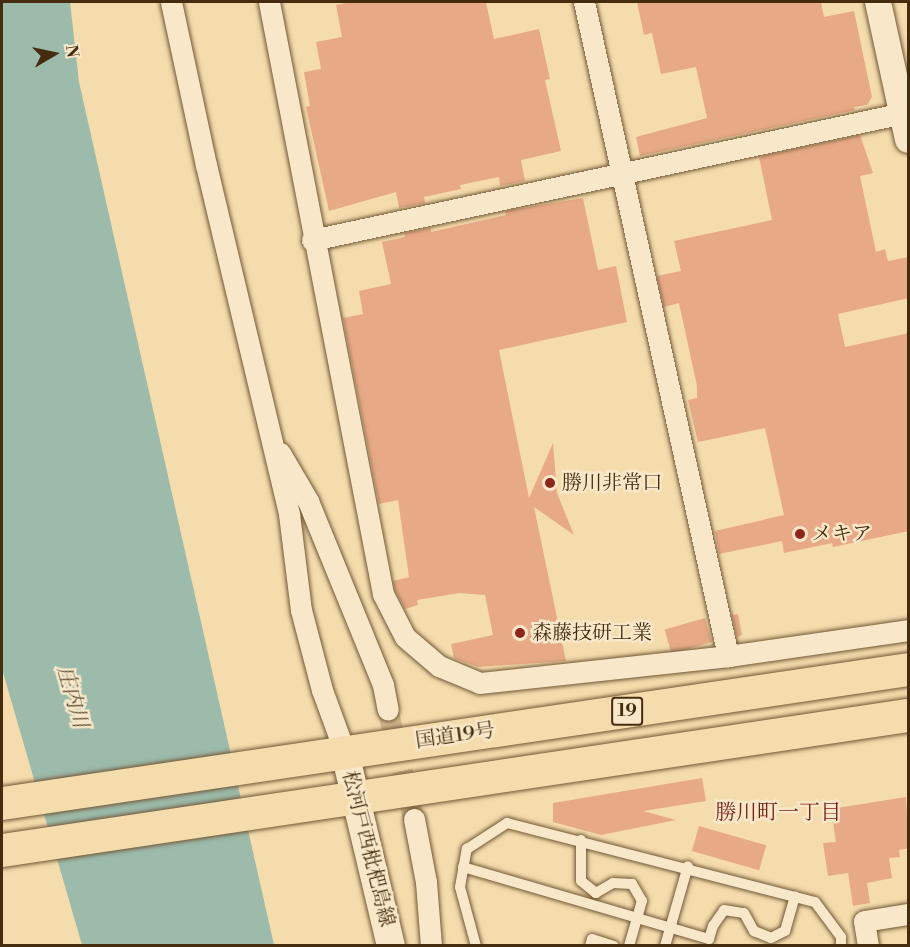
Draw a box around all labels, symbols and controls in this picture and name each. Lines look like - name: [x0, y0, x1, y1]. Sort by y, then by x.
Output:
- north arrow: [24, 24, 84, 84]
- text: N: [61, 43, 83, 59]
- place label: 勝川非常口: [562, 471, 662, 495]
- marker: 勝川非常口: [543, 476, 557, 490]
- place label: メキア: [812, 522, 872, 546]
- marker: メキア: [793, 527, 807, 541]
- place label: 森藤技研工業: [532, 621, 652, 645]
- marker: 森藤技研工業: [513, 626, 527, 640]
- water label: 庄内川: [51, 663, 93, 731]
- road number: 19: [610, 696, 644, 726]
- street label: 国道19号: [414, 719, 496, 753]
- street label: 松河戸西枇杷島線: [337, 768, 399, 930]
- district label: 勝川町一丁目: [715, 800, 841, 826]

